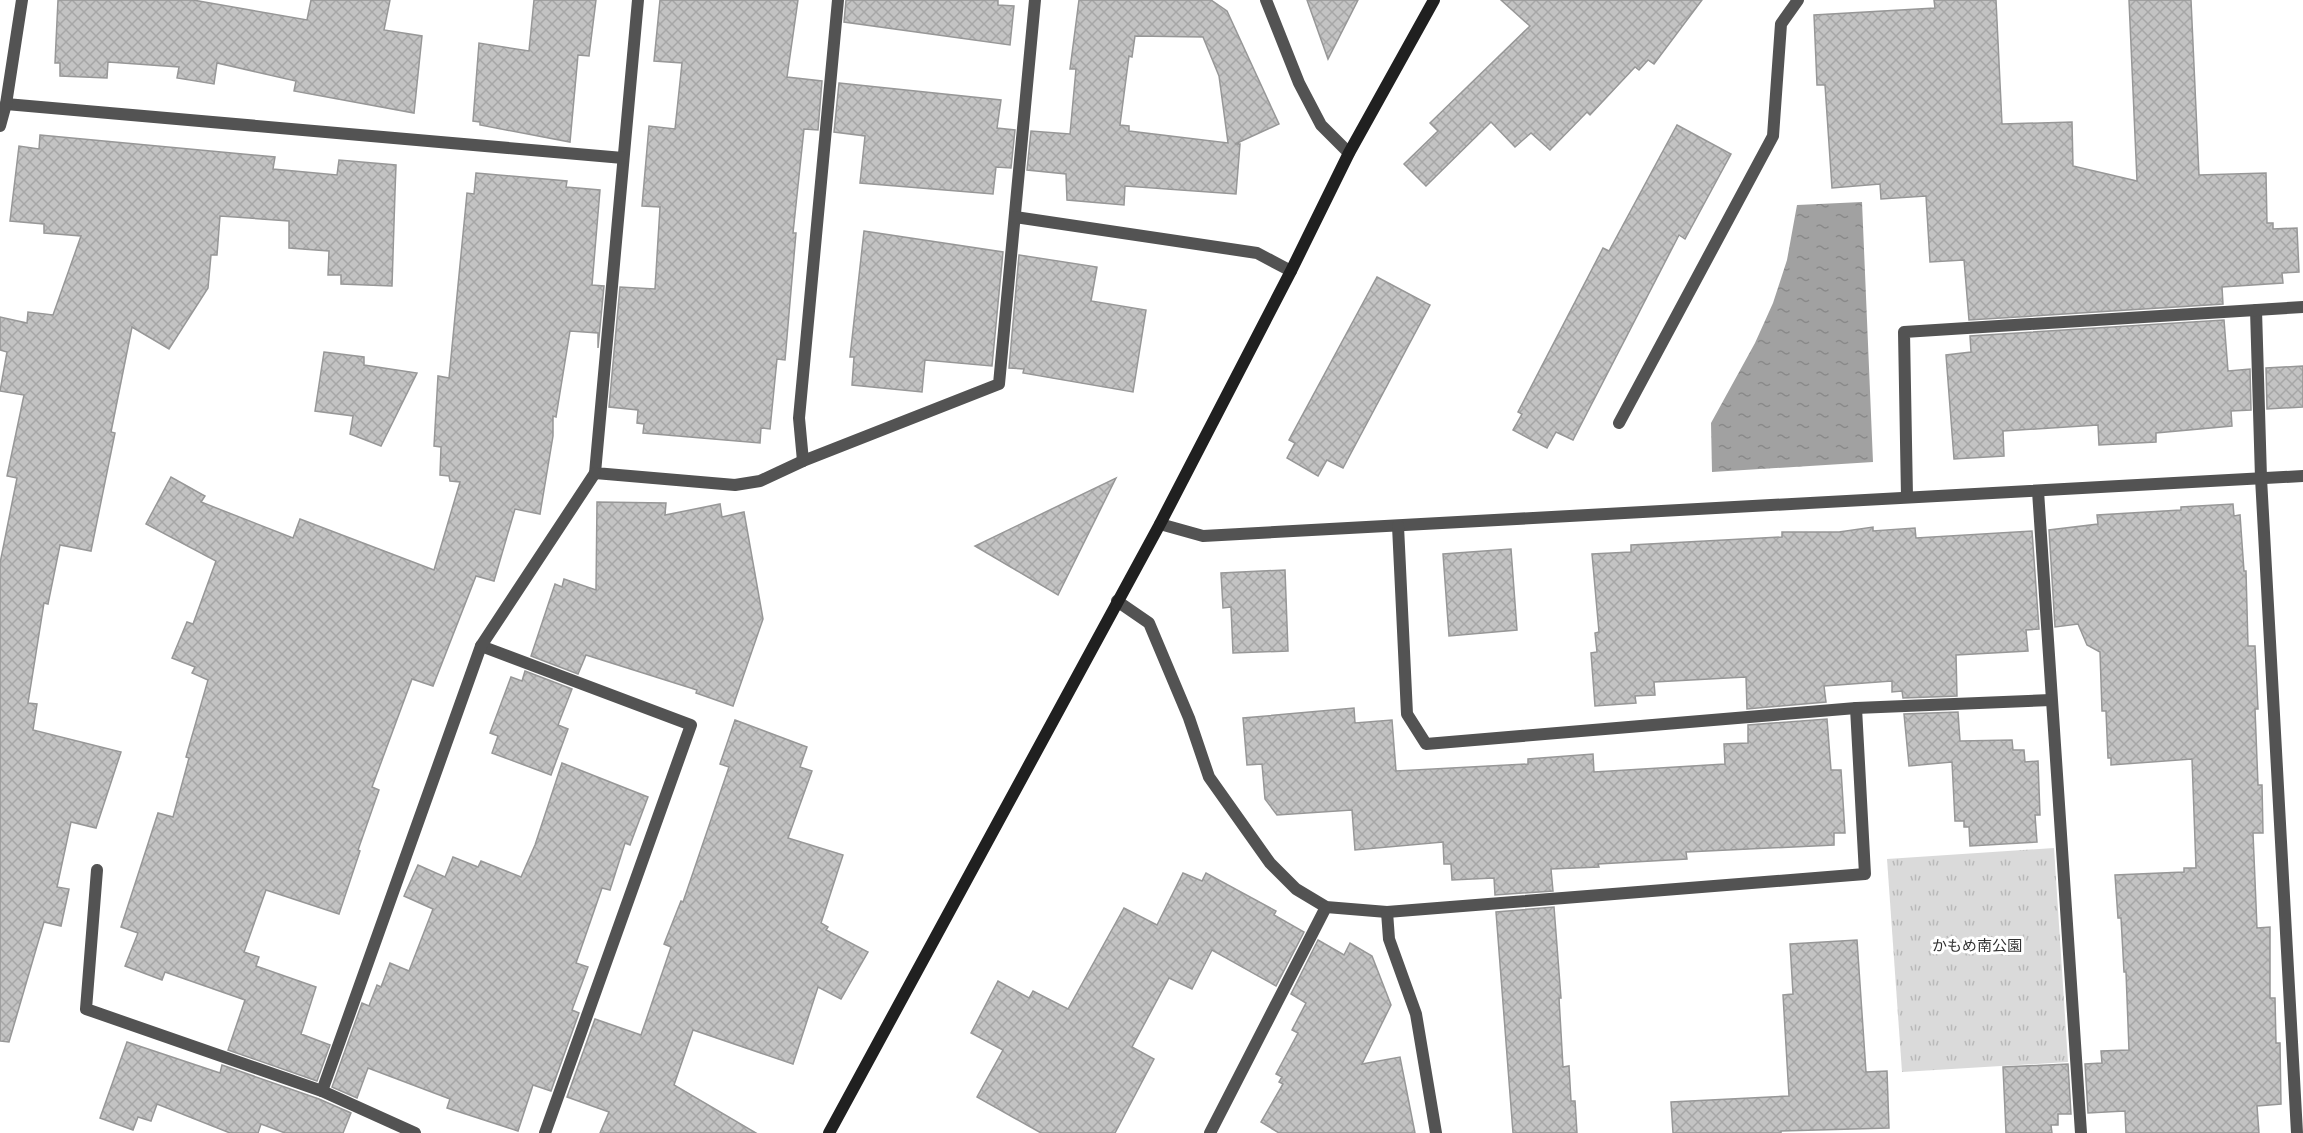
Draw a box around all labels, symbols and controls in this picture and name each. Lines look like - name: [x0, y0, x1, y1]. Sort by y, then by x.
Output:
- park label: かもめ南公園: [1932, 936, 2022, 954]

